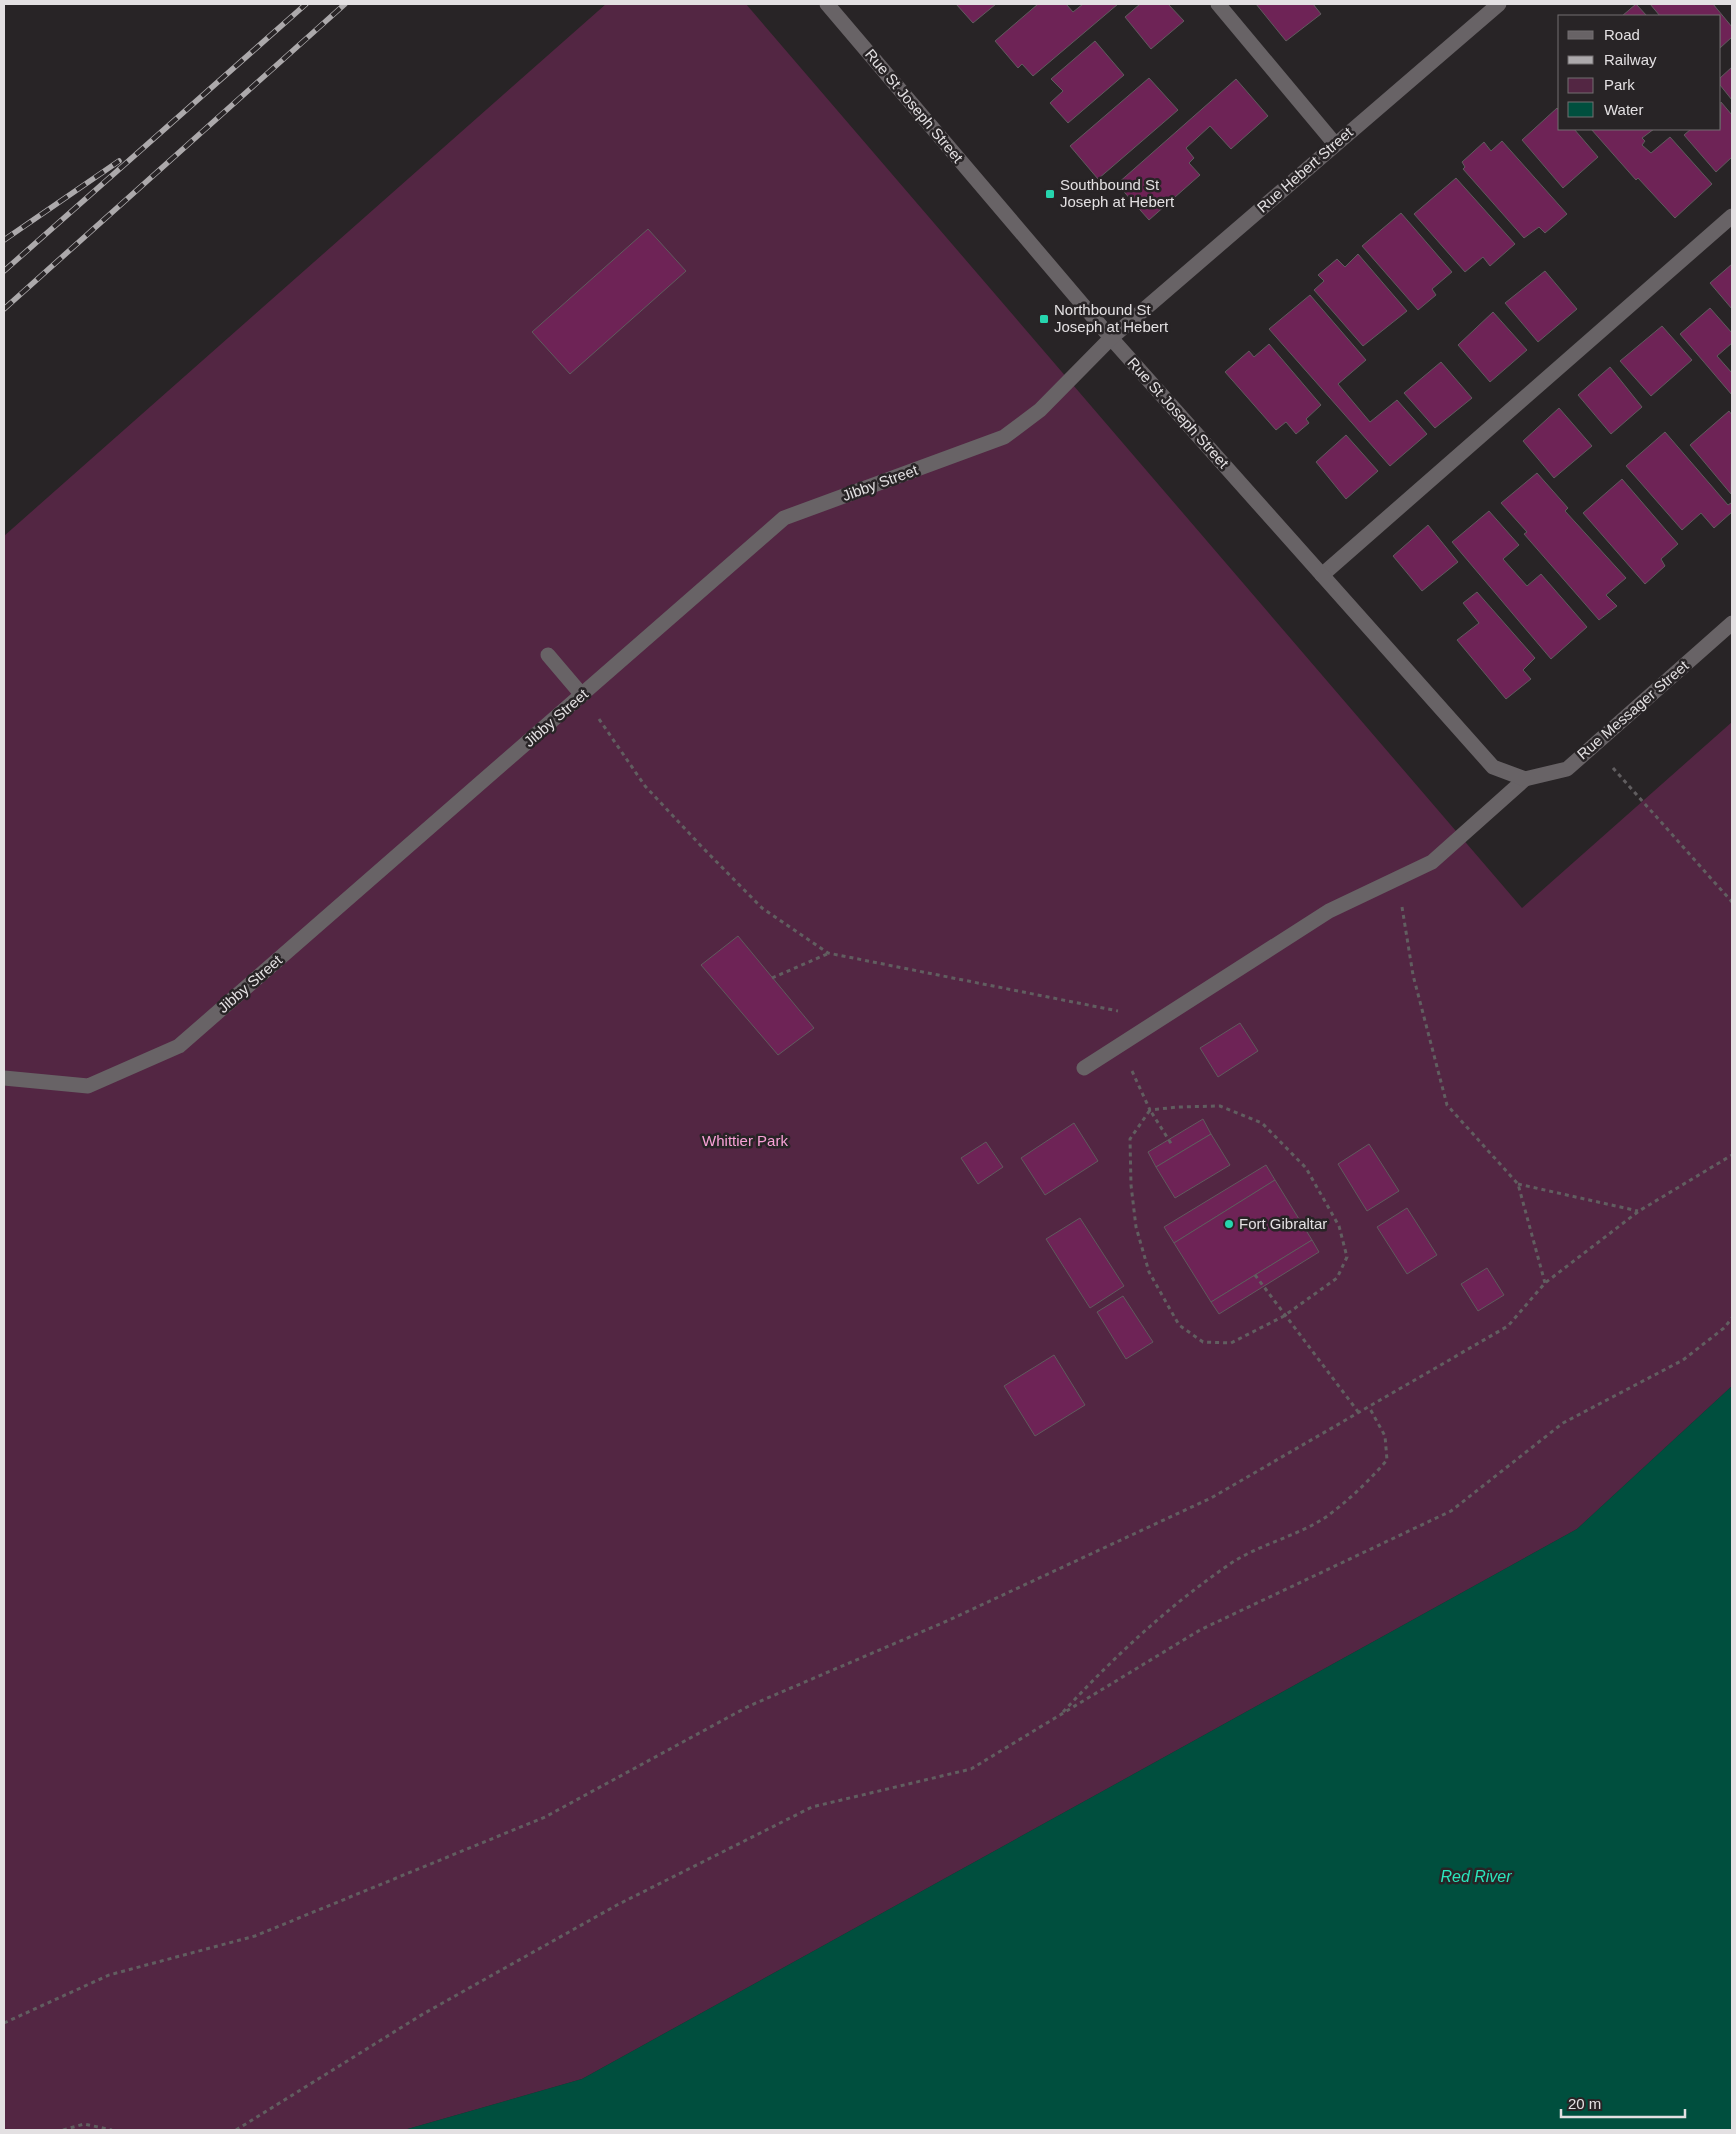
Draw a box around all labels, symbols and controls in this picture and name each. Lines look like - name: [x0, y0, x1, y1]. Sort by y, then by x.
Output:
- legend: [1558, 15, 1721, 130]
- text: Road: [1604, 26, 1640, 43]
- street label: Rue St Joseph Street: [862, 46, 967, 166]
- text: Railway: [1604, 51, 1657, 68]
- text: Park: [1604, 76, 1635, 93]
- text: Water: [1604, 101, 1643, 118]
- street label: Rue Hebert Street: [1253, 123, 1356, 216]
- place label: Southbound St Joseph at Hebert: [1060, 176, 1175, 210]
- marker: Southbound St Joseph at Hebert: [1044, 188, 1056, 200]
- place label: Northbound St Joseph at Hebert: [1054, 301, 1169, 335]
- marker: Northbound St Joseph at Hebert: [1038, 313, 1050, 325]
- street label: Rue St Joseph Street: [1124, 354, 1233, 472]
- street label: Jibby Street: [840, 461, 921, 504]
- street label: Rue Messager Street: [1574, 656, 1692, 763]
- street label: Jibby Street: [520, 685, 592, 750]
- street label: Jibby Street: [214, 951, 286, 1016]
- park label: Whittier Park: [702, 1132, 788, 1149]
- place label: Fort Gibraltar: [1239, 1215, 1327, 1232]
- marker: Fort Gibraltar: [1223, 1218, 1235, 1230]
- water label: Red River: [1440, 1868, 1512, 1885]
- scale bar: [1561, 2086, 1685, 2118]
- text: 20 m: [1568, 2095, 1601, 2112]

